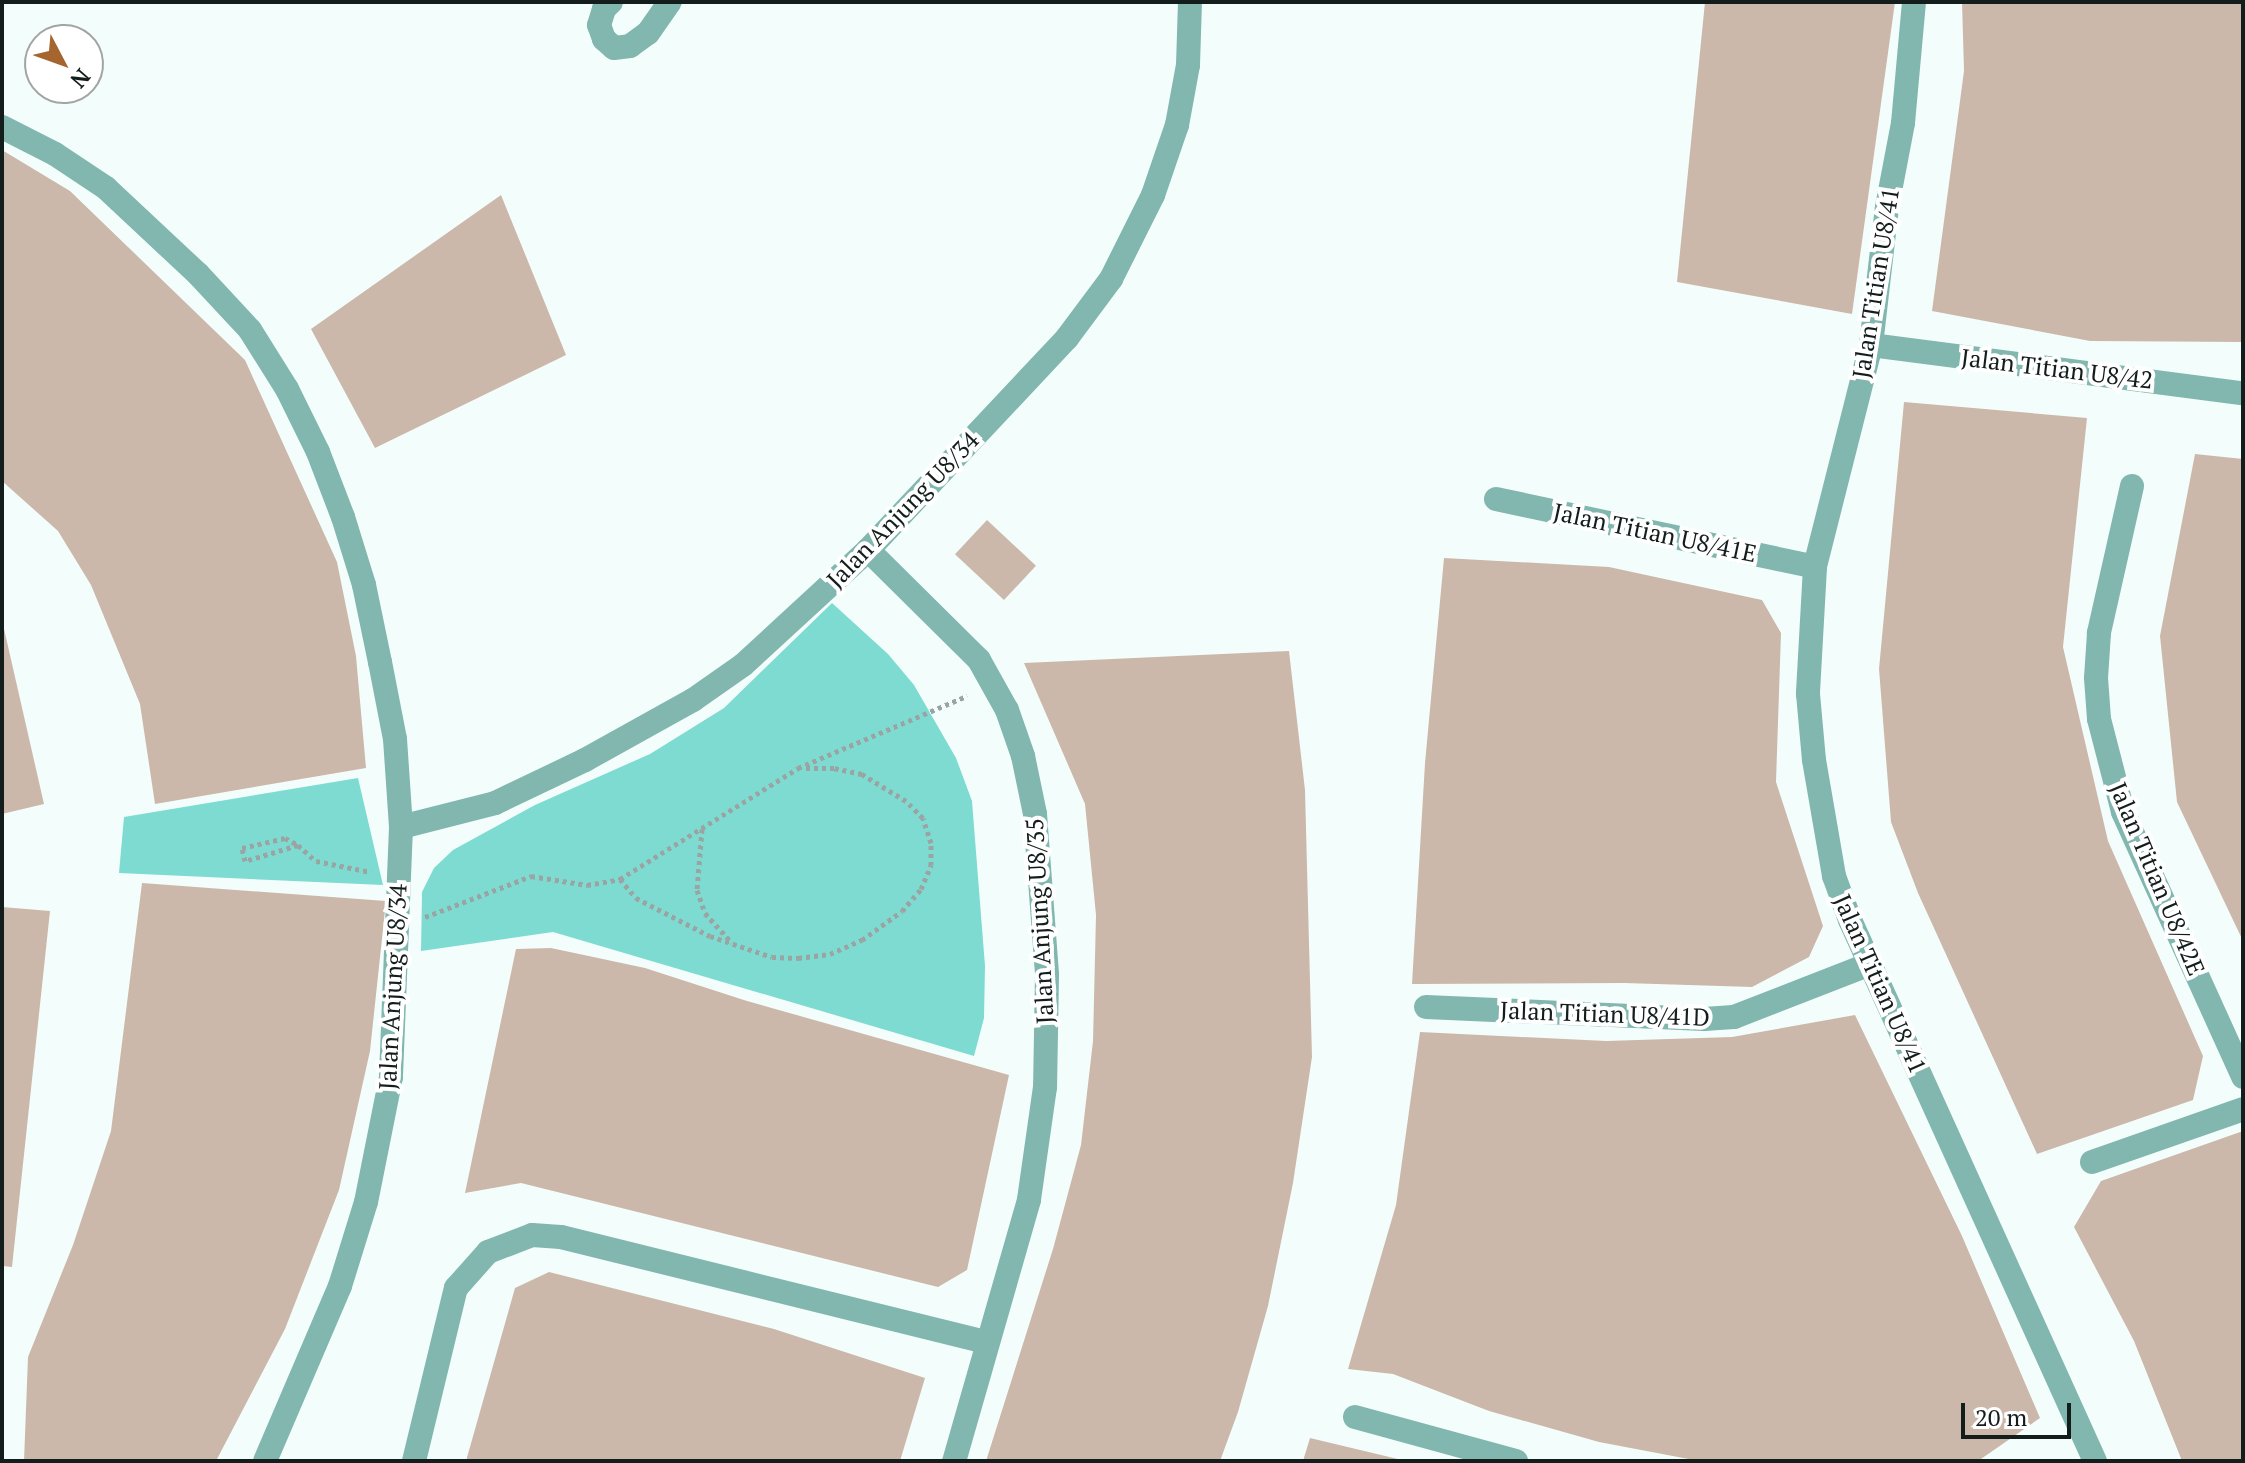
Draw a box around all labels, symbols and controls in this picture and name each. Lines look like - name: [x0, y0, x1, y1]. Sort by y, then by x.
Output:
- north arrow: [24, 24, 104, 104]
- text: N: [65, 63, 97, 95]
- street label: Jalan Titian U8/41: [1847, 185, 1905, 381]
- street label: Jalan Titian U8/42: [1960, 343, 2154, 395]
- street label: Jalan Anjung U8/34: [821, 426, 985, 594]
- street label: Jalan Titian U8/41E: [1551, 497, 1759, 569]
- street label: Jalan Titian U8/42E: [2103, 778, 2211, 980]
- street label: Jalan Anjung U8/35: [1020, 817, 1060, 1025]
- street label: Jalan Anjung U8/34: [373, 883, 413, 1091]
- street label: Jalan Titian U8/41: [1828, 890, 1932, 1078]
- street label: Jalan Titian U8/41D: [1500, 996, 1710, 1032]
- scale bar: [1965, 1387, 2075, 1437]
- text: 20 m: [1975, 1401, 2027, 1433]

